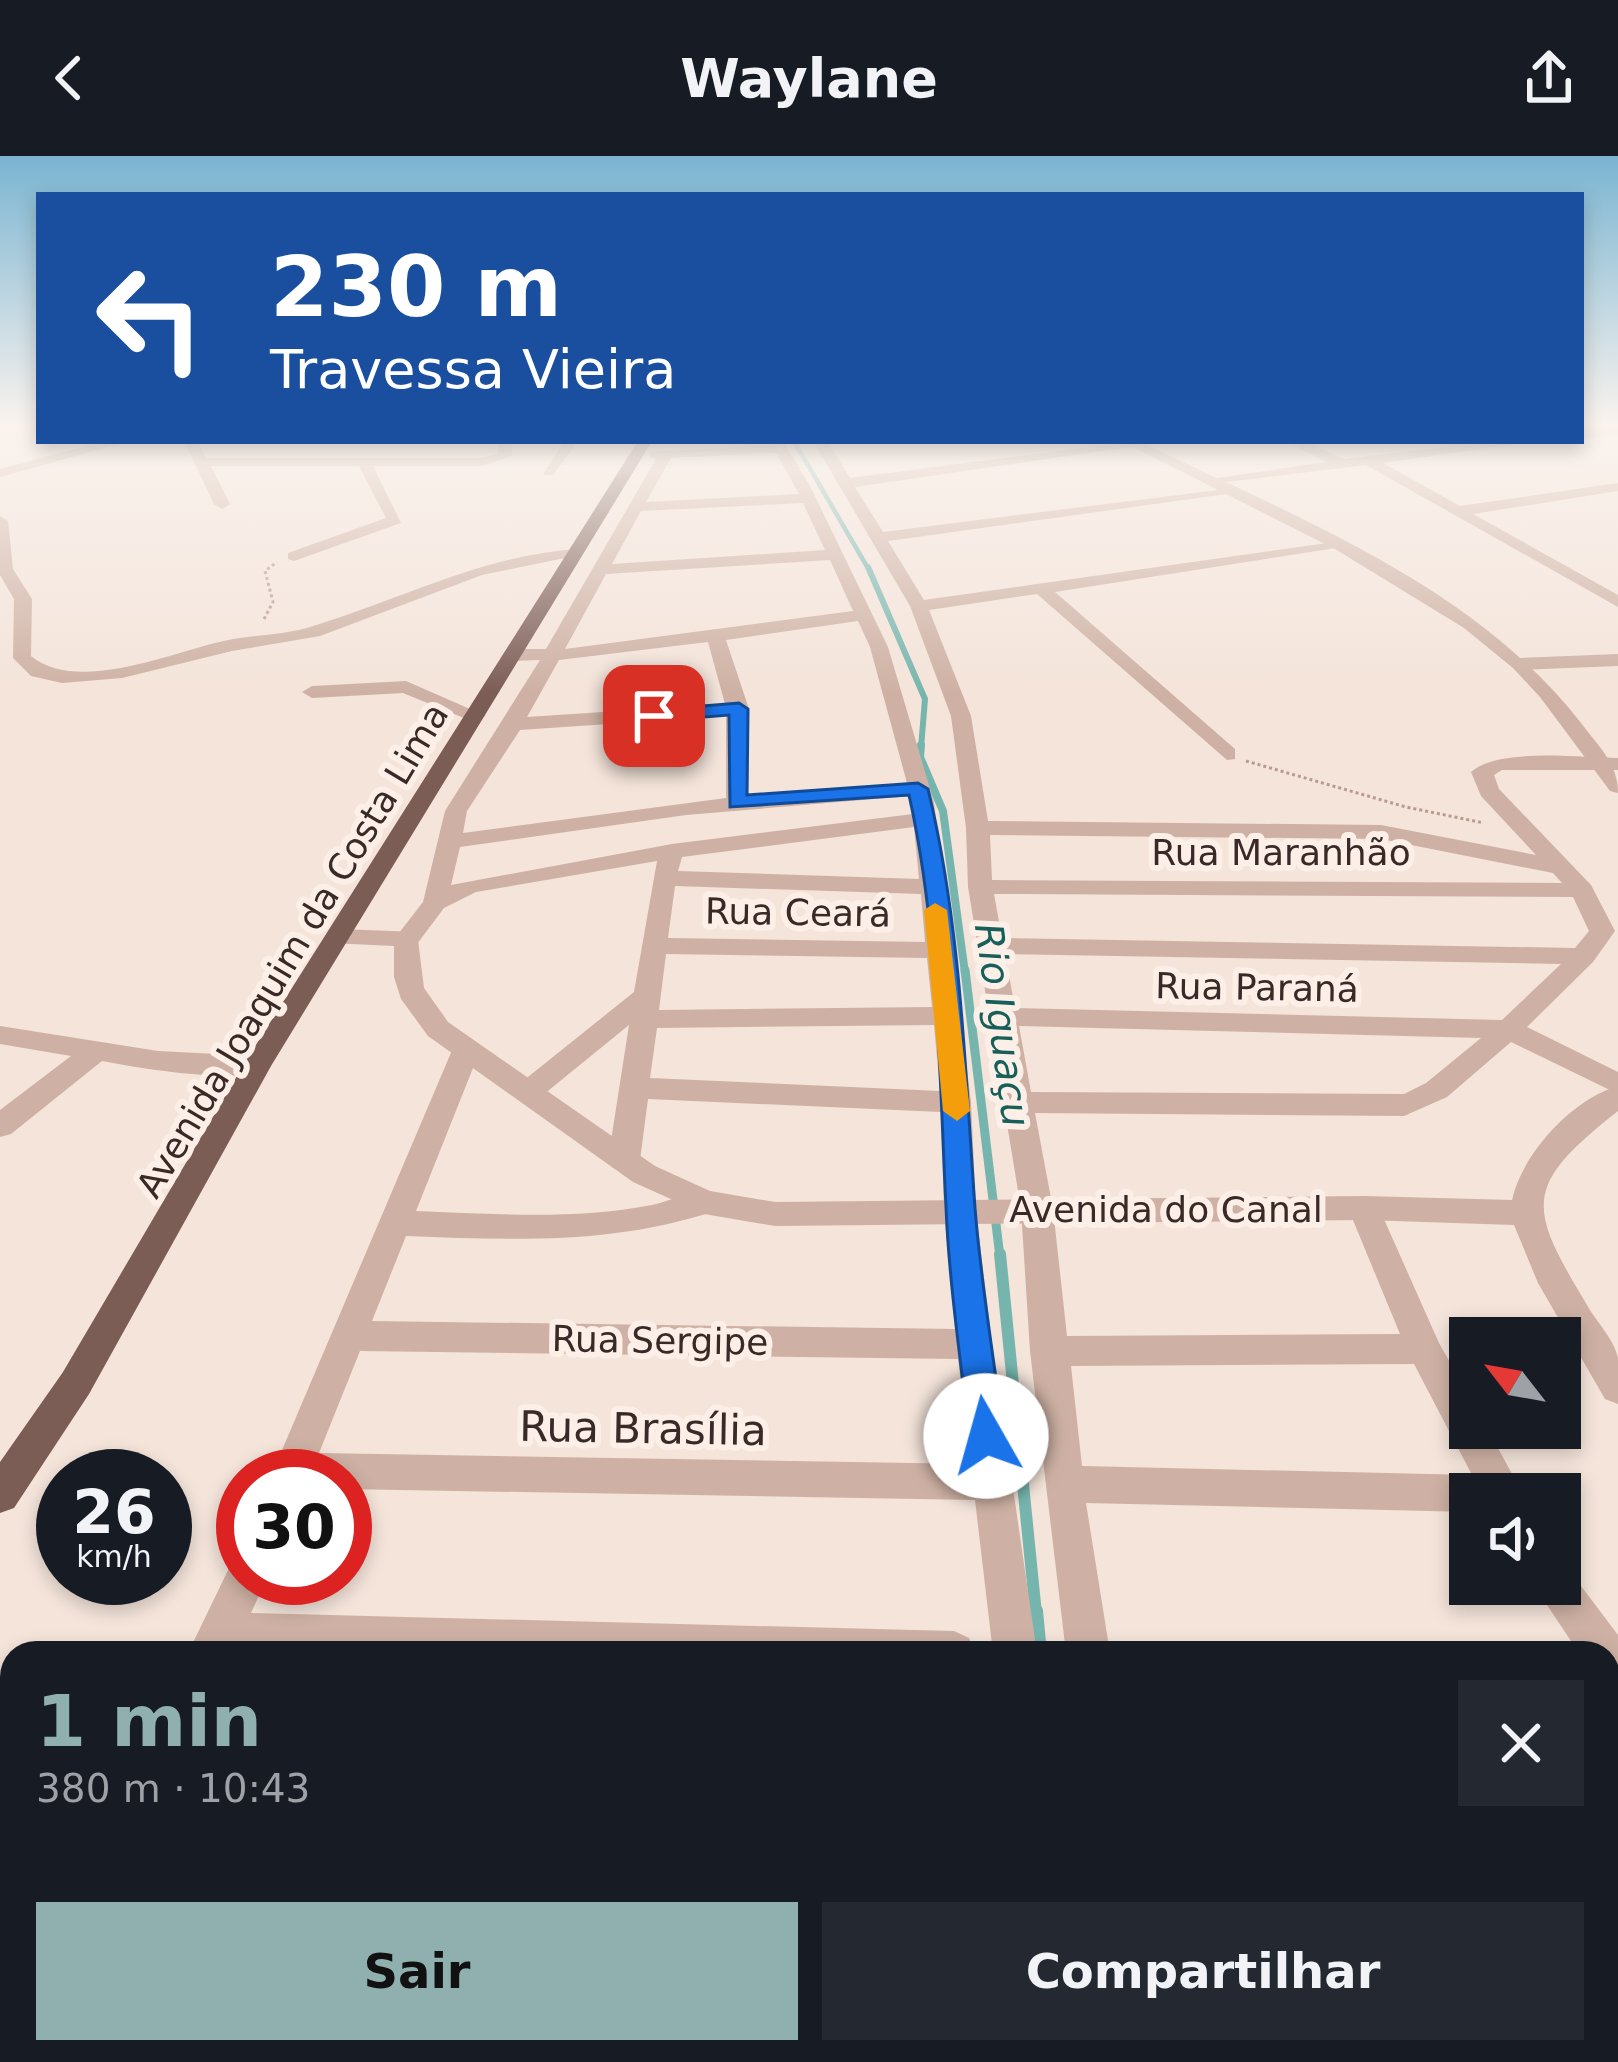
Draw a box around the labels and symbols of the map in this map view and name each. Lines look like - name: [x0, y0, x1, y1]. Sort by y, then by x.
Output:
- pin: [603, 665, 705, 767]
- street label: Avenida Joaquim da Costa Lima: [128, 696, 457, 1205]
- street label: Rua Maranhão: [1151, 832, 1411, 873]
- street label: Rua Ceará: [705, 890, 891, 935]
- water label: Rio Iguaçu: [966, 920, 1039, 1130]
- street label: Rua Paraná: [1155, 965, 1359, 1010]
- street label: Avenida do Canal: [1009, 1189, 1323, 1230]
- north arrow: [1449, 1317, 1581, 1449]
- street label: Rua Sergipe: [551, 1318, 769, 1363]
- position arrow: [923, 1373, 1049, 1499]
- street label: Rua Brasília: [519, 1402, 767, 1455]
- speed limit sign: 30: [216, 1449, 372, 1605]

